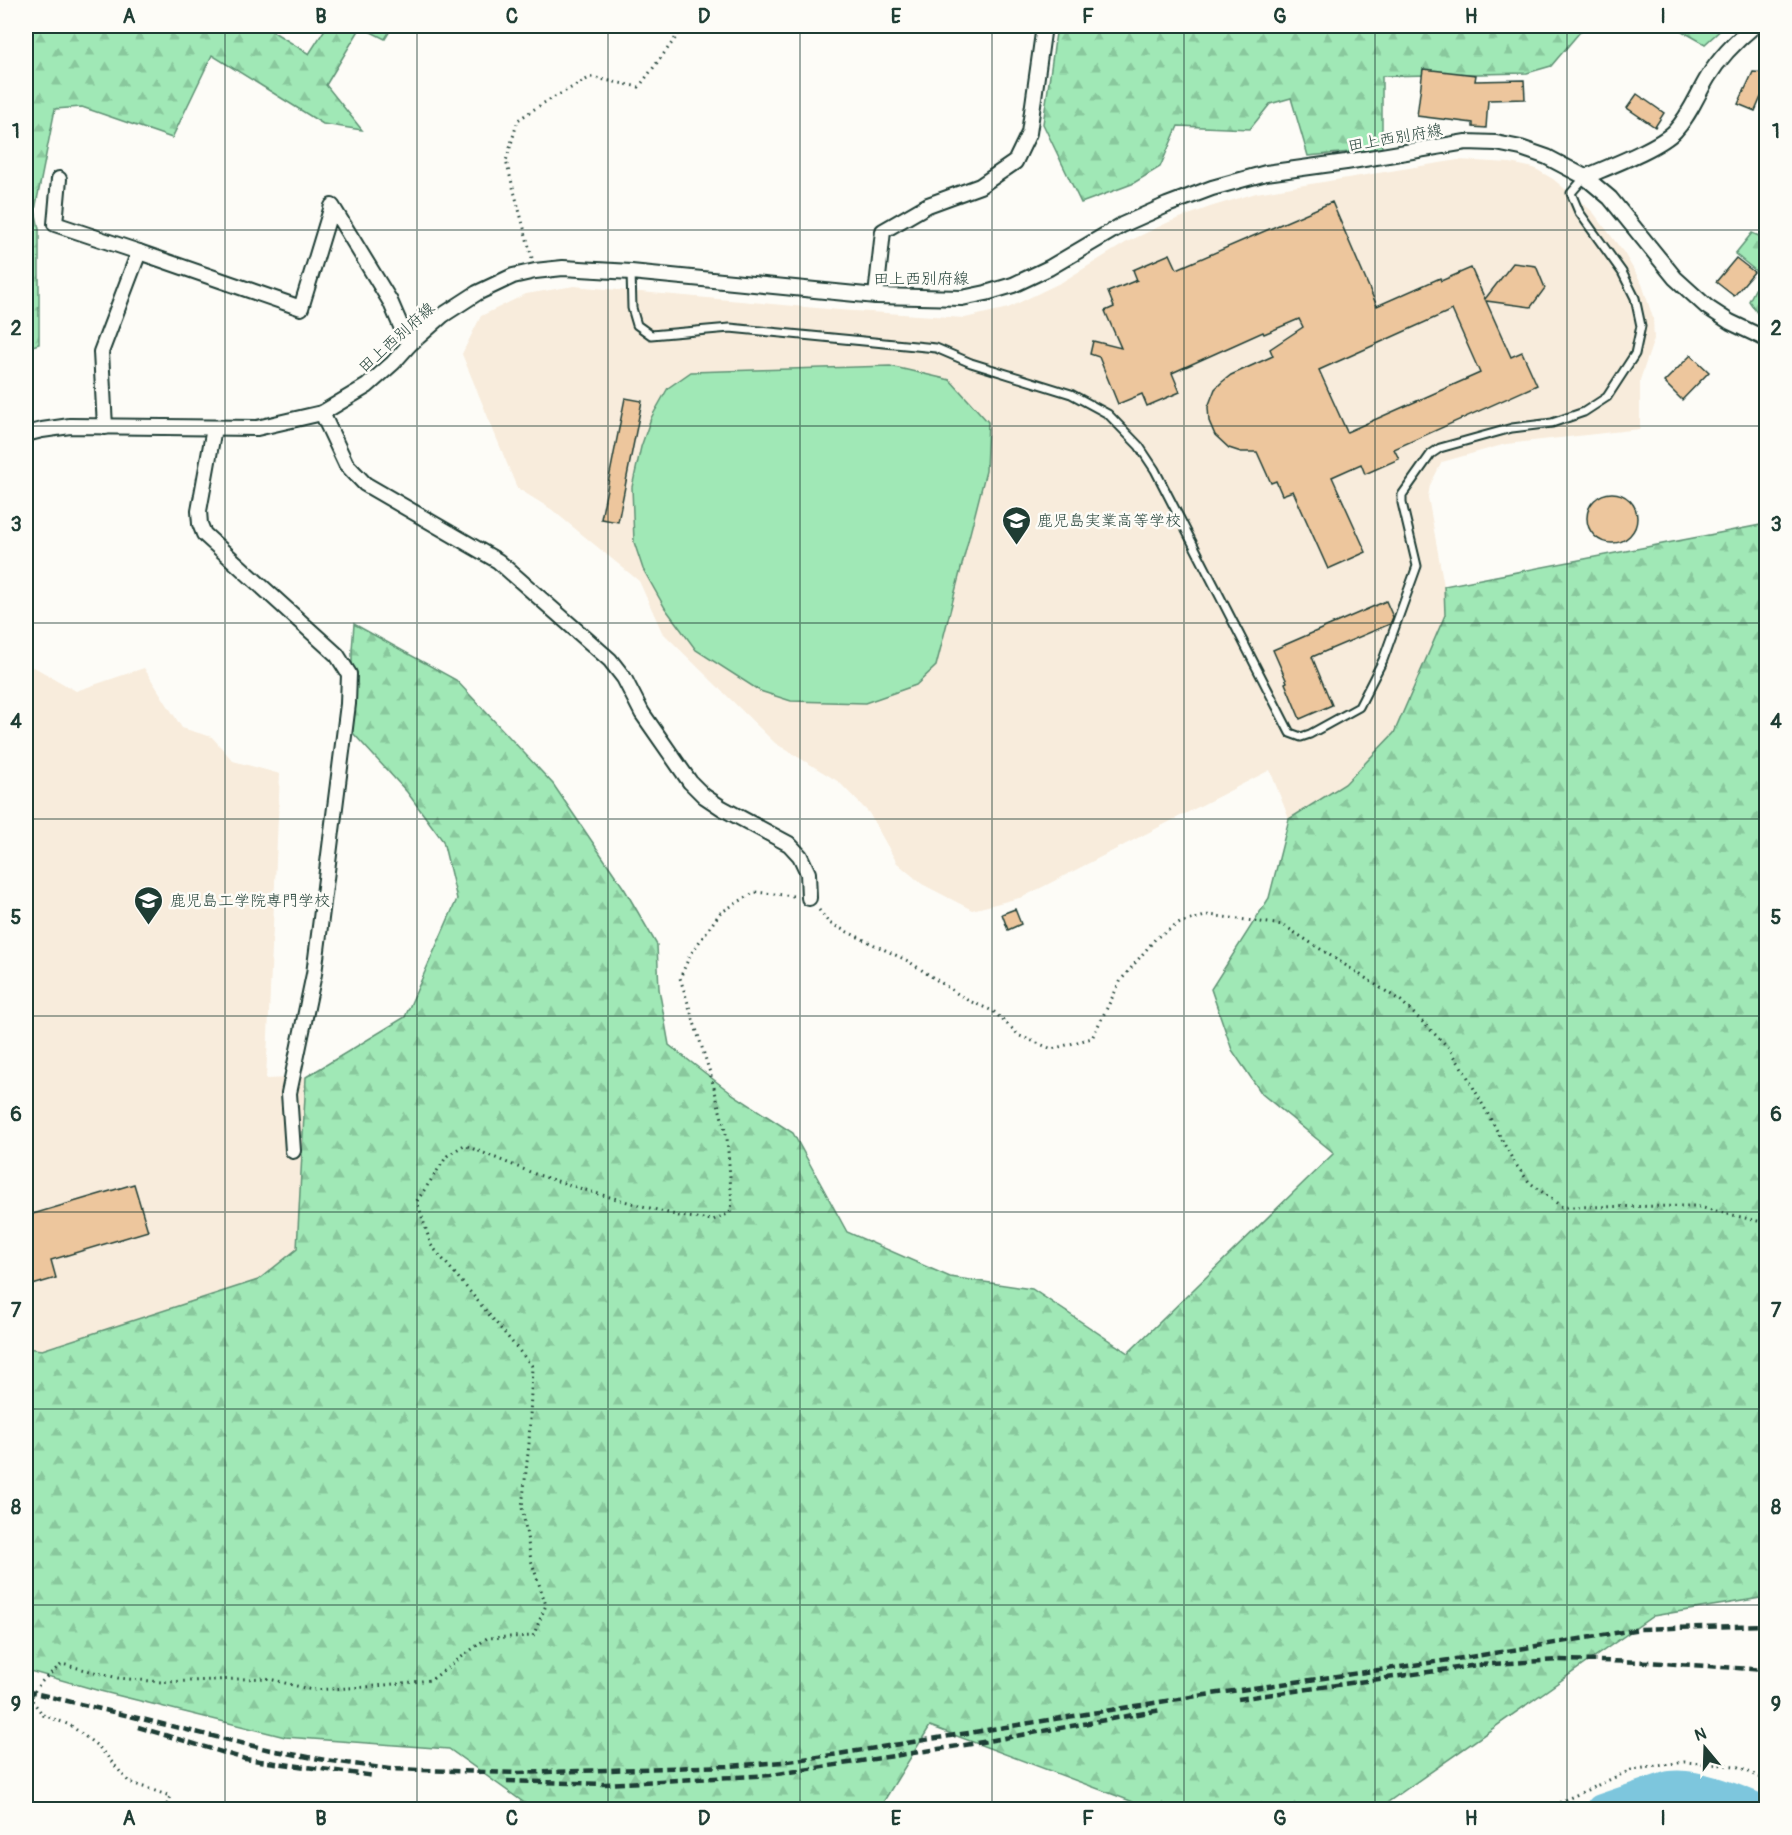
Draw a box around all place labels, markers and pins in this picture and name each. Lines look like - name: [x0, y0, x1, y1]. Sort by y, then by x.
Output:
- school or university icon: 鹿児島実業高等学校: [1000, 504, 1032, 546]
- place label: 鹿児島実業高等学校: [1037, 511, 1181, 531]
- school or university icon: 鹿児島工学院専門学校: [133, 884, 165, 926]
- place label: 鹿児島工学院専門学校: [170, 891, 330, 911]

